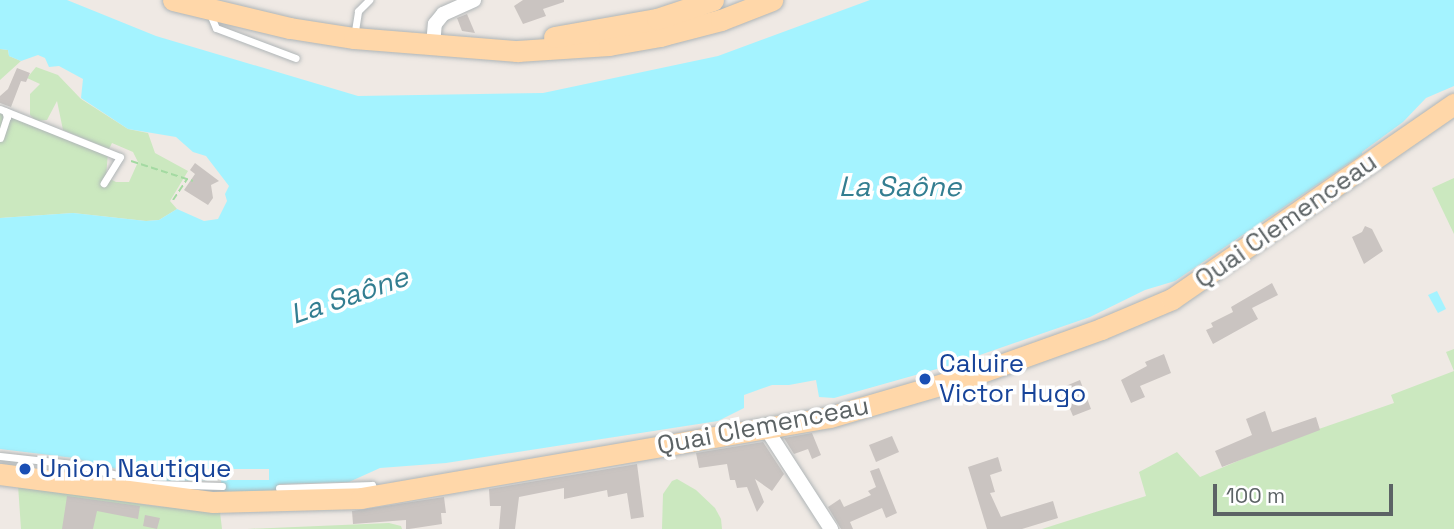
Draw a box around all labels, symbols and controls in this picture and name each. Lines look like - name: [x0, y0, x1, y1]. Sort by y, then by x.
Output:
- street label: Quai Clemenceau: [1189, 147, 1383, 295]
- water label: La Saône: [839, 169, 961, 203]
- water label: La Saône: [286, 259, 412, 331]
- place label: Caluire Victor Hugo: [939, 348, 1086, 410]
- marker: Caluire Victor Hugo: [917, 371, 933, 387]
- street label: Quai Clemenceau: [655, 390, 871, 462]
- place label: Union Nautique: [39, 453, 231, 485]
- marker: Union Nautique: [17, 461, 33, 477]
- scale bar: [1216, 470, 1396, 514]
- text: 100 m: [1226, 482, 1285, 509]

